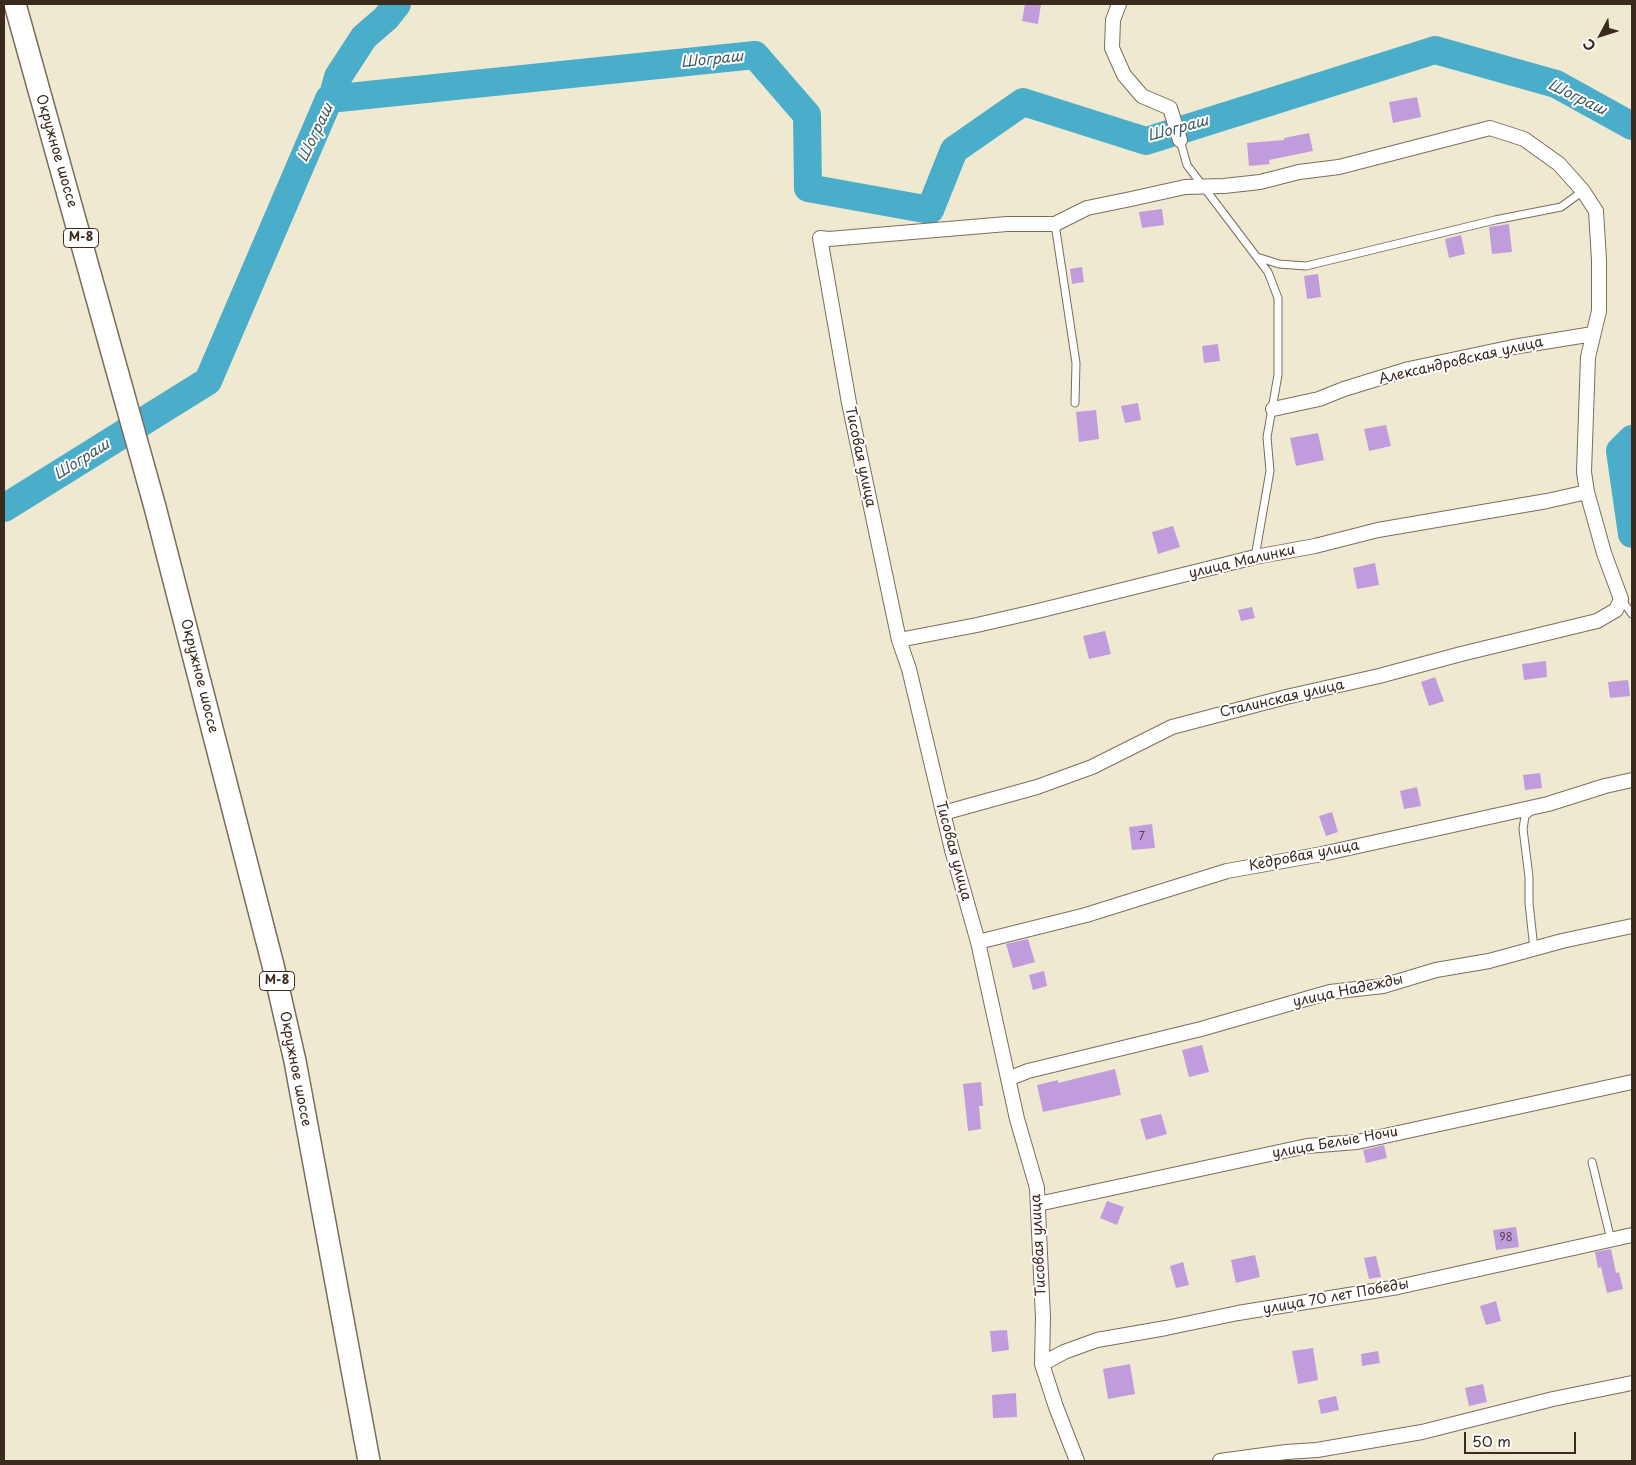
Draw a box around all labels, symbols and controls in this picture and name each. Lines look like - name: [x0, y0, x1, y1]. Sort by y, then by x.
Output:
- north arrow: [1576, 10, 1626, 60]
- text: С: [1578, 34, 1601, 56]
- water label: Шограш: [680, 48, 744, 72]
- water label: Шограш: [1545, 76, 1609, 120]
- street label: Окружное шоссе: [32, 92, 80, 210]
- water label: Шограш: [294, 101, 338, 165]
- water label: Шограш: [1146, 112, 1210, 146]
- road number: М-8: [64, 228, 98, 248]
- street label: Александровская улица: [1377, 334, 1545, 388]
- street label: Тисовая улица: [841, 405, 879, 509]
- water label: Шограш: [51, 436, 113, 484]
- street label: улица Малинки: [1187, 542, 1297, 582]
- street label: Окружное шоссе: [177, 617, 221, 735]
- street label: Сталинская улица: [1218, 677, 1346, 721]
- street label: Тисовая улица: [932, 799, 974, 903]
- house number: 7: [1139, 830, 1145, 844]
- street label: Кедровая улица: [1247, 837, 1361, 875]
- road number: М-8: [260, 971, 294, 990]
- street label: улица Надежды: [1291, 971, 1405, 1011]
- street label: Окружное шоссе: [276, 1010, 314, 1128]
- street label: улица Белые Ночи: [1271, 1124, 1399, 1162]
- street label: Тисовая улица: [1028, 1193, 1050, 1297]
- house number: 98: [1499, 1231, 1513, 1245]
- street label: улица 70 лет Победы: [1262, 1276, 1410, 1318]
- scale bar: [1466, 1422, 1578, 1454]
- text: 50 m: [1472, 1429, 1511, 1452]

